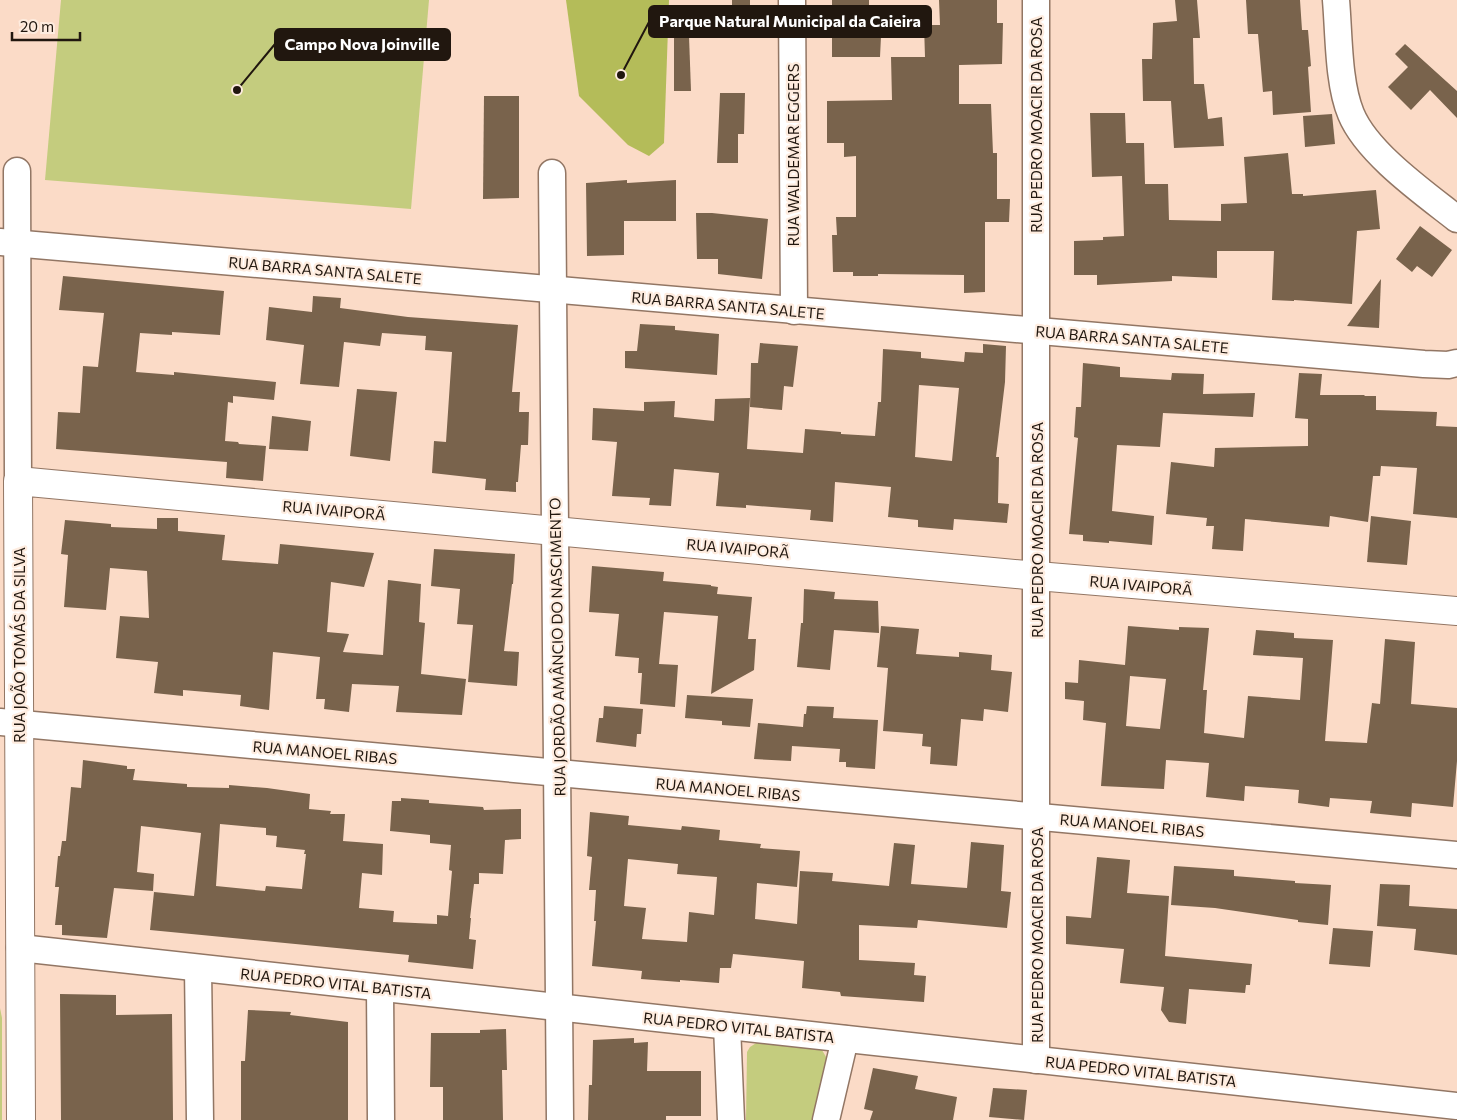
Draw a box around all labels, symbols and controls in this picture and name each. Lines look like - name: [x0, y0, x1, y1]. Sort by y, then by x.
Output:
- callout: Parque Natural Municipal da Caieira: [649, 6, 931, 37]
- scale bar: [12, 10, 80, 42]
- text: Parque Natural Municipal da Caieira: [659, 11, 921, 30]
- text: 20 m: [20, 17, 54, 35]
- street label: RUA PEDRO MOACIR DA ROSA: [1027, 17, 1045, 233]
- callout: Campo Nova Joinville: [275, 29, 450, 60]
- text: Campo Nova Joinville: [284, 34, 440, 53]
- street label: RUA WALDEMAR EGGERS: [784, 63, 802, 246]
- street label: RUA BARRA SANTA SALETE: [228, 253, 422, 287]
- street label: RUA BARRA SANTA SALETE: [631, 288, 825, 322]
- street label: RUA BARRA SANTA SALETE: [1035, 322, 1229, 356]
- street label: RUA PEDRO MOACIR DA ROSA: [1028, 422, 1046, 638]
- street label: RUA IVAIPORÃ: [282, 497, 386, 523]
- street label: RUA JORDÃO AMÂNCIO DO NASCIMENTO: [544, 497, 569, 797]
- street label: RUA IVAIPORÃ: [686, 535, 790, 561]
- street label: RUA JOÃO TOMÁS DA SILVA: [9, 547, 28, 743]
- street label: RUA IVAIPORÃ: [1089, 572, 1193, 598]
- street label: RUA MANOEL RIBAS: [252, 737, 398, 767]
- street label: RUA MANOEL RIBAS: [655, 774, 801, 804]
- street label: RUA MANOEL RIBAS: [1059, 810, 1205, 840]
- street label: RUA PEDRO MOACIR DA ROSA: [1028, 827, 1046, 1043]
- street label: RUA PEDRO VITAL BATISTA: [240, 964, 432, 1002]
- street label: RUA PEDRO VITAL BATISTA: [643, 1008, 835, 1046]
- street label: RUA PEDRO VITAL BATISTA: [1045, 1052, 1237, 1090]

